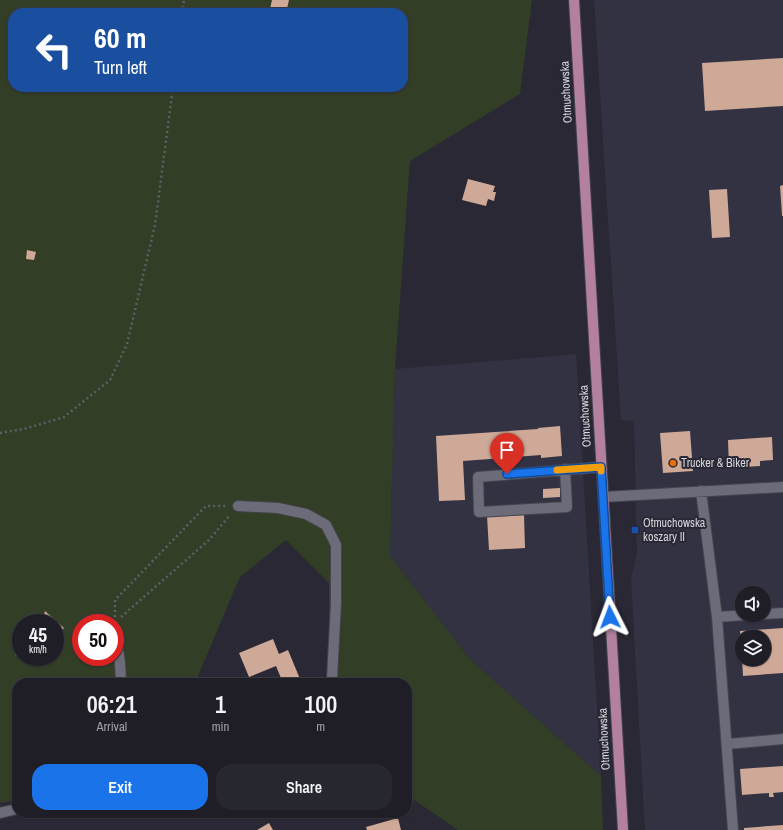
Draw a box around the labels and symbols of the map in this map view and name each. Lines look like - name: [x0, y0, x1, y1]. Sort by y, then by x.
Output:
- street label: Otmuchowska: [556, 60, 576, 124]
- street label: Otmuchowska: [575, 384, 595, 448]
- pin: [490, 433, 524, 474]
- place label: Trucker & Biker: [681, 455, 750, 471]
- marker: Trucker & Biker: [668, 458, 678, 468]
- place label: Otmuchowska koszary II: [643, 515, 706, 545]
- marker: Otmuchowska koszary II: [630, 525, 640, 535]
- position arrow: [589, 596, 631, 638]
- speed limit sign: 50: [72, 614, 124, 666]
- street label: Otmuchowska: [594, 707, 614, 771]

